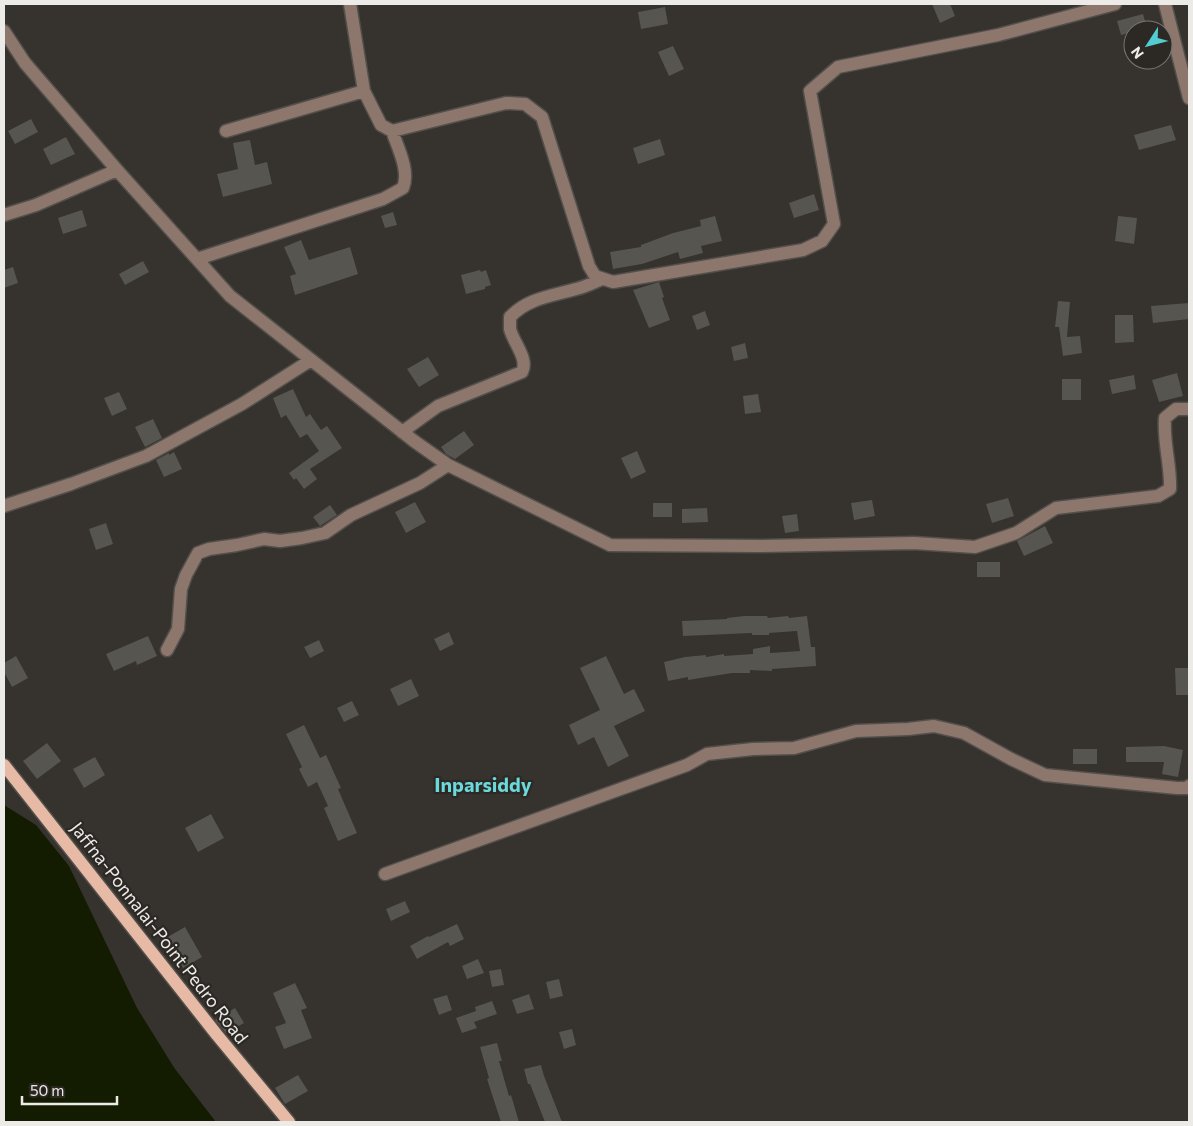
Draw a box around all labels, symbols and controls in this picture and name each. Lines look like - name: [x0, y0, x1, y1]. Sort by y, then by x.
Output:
- north arrow: [1123, 20, 1173, 70]
- text: N: [1127, 44, 1147, 62]
- district label: Inparsiddy: [434, 772, 532, 796]
- street label: Jaffna-Ponnalai-Point Pedro Road: [66, 817, 253, 1048]
- scale bar: [22, 1074, 118, 1106]
- text: 50 m: [30, 1081, 64, 1099]

